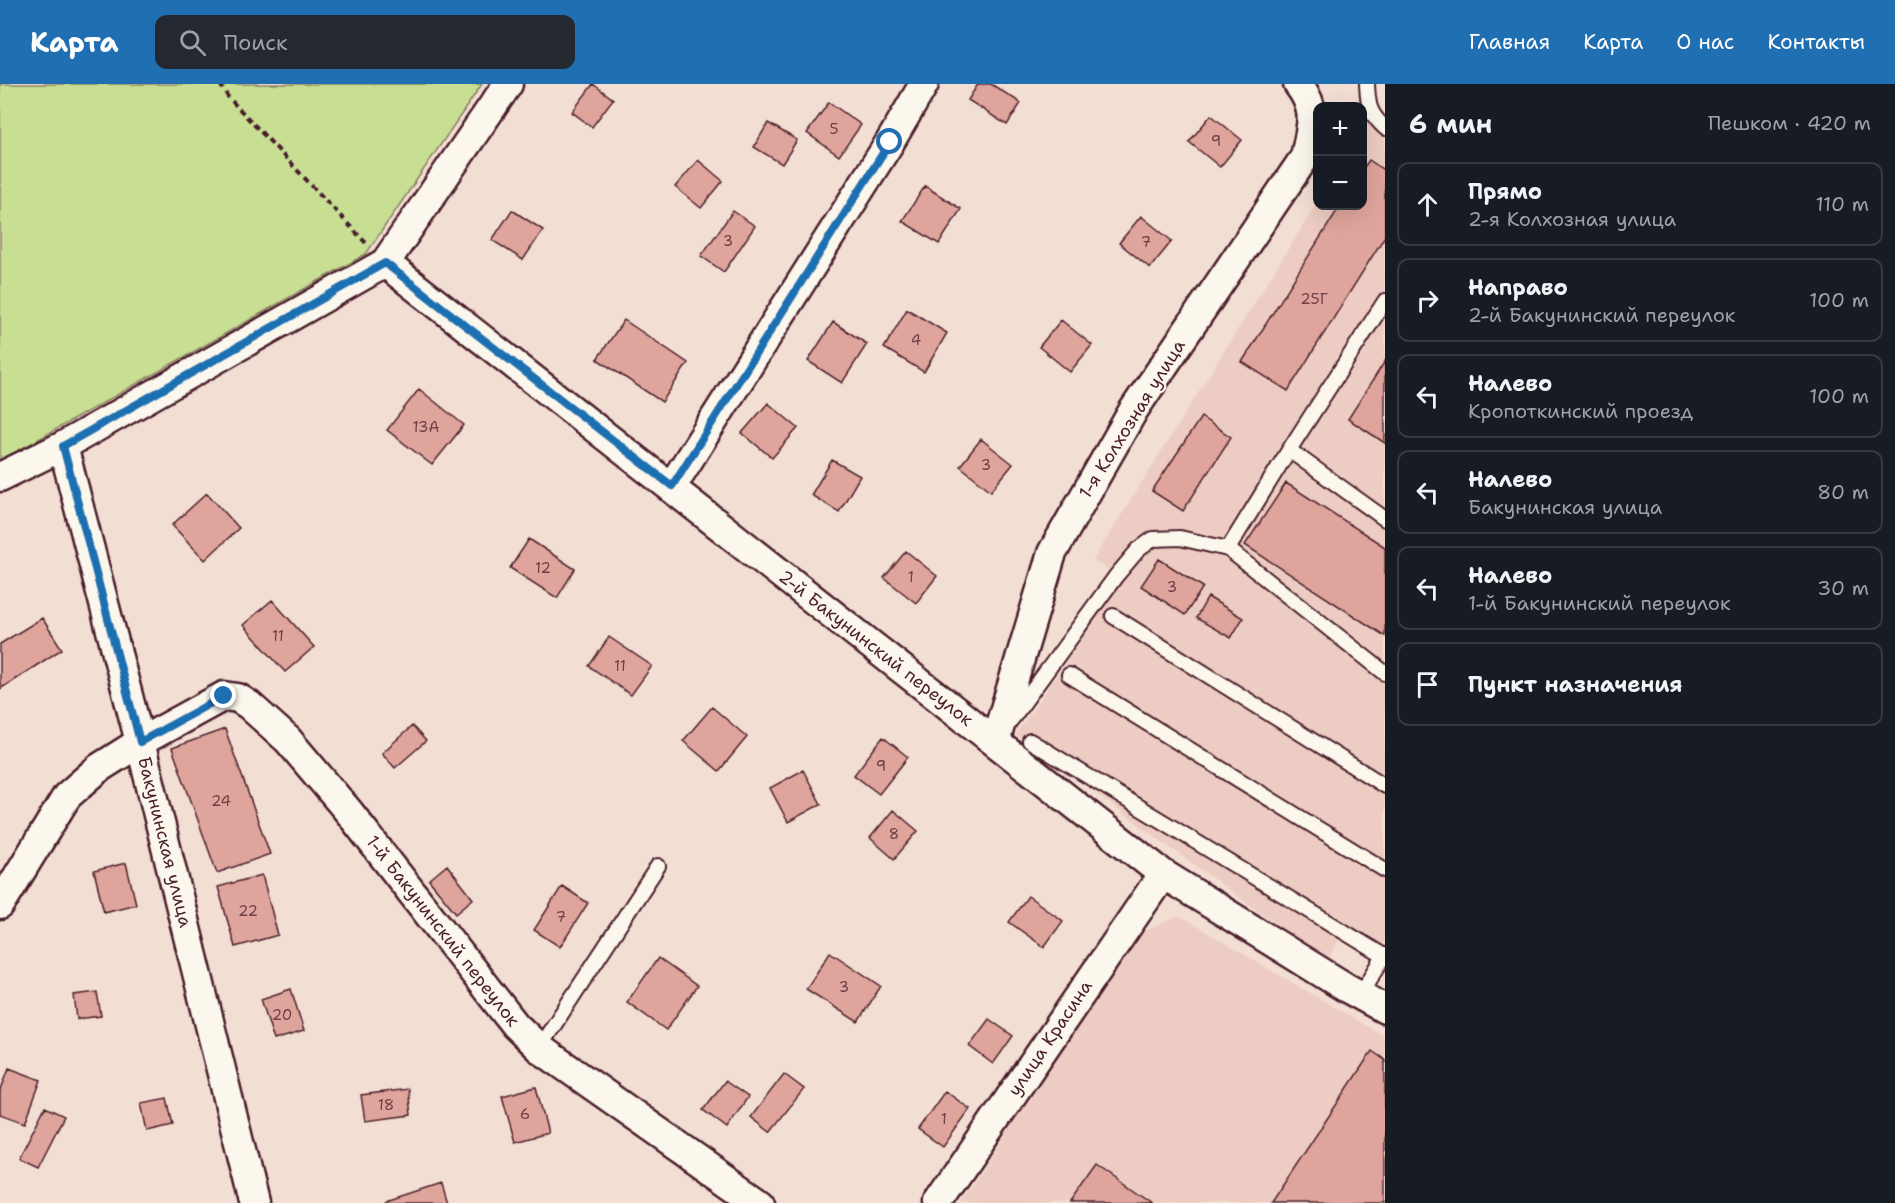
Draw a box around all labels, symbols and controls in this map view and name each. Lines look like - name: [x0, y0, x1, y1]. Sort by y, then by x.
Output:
- search box: [155, 15, 575, 69]
- text: Карта: [30, 23, 119, 61]
- icon: search: [176, 26, 209, 59]
- text: Поиск: [224, 28, 288, 57]
- text: Главная: [1469, 28, 1550, 56]
- text: Карта: [1583, 28, 1643, 56]
- text: О нас: [1676, 28, 1734, 56]
- text: Контакты: [1767, 28, 1865, 56]
- map controls: [1313, 102, 1367, 210]
- button: +: [1313, 102, 1367, 156]
- text: 6 мин: [1409, 106, 1492, 141]
- text: Пешком · 420 m: [1708, 110, 1871, 136]
- house number: 5: [829, 119, 839, 139]
- route start: [876, 128, 902, 154]
- house number: 9: [1211, 131, 1221, 151]
- button: −: [1313, 156, 1367, 210]
- text: Прямо: [1468, 177, 1542, 206]
- icon: ahead: [1411, 188, 1444, 221]
- text: 110 m: [1815, 191, 1869, 217]
- text: 2-я Колхозная улица: [1468, 206, 1676, 232]
- house number: 3: [723, 231, 733, 251]
- house number: 7: [1141, 232, 1151, 252]
- text: Направо: [1468, 273, 1568, 302]
- icon: right: [1411, 284, 1444, 317]
- text: 100 m: [1809, 287, 1869, 313]
- house number: 25Г: [1300, 289, 1328, 309]
- text: 2-й Бакунинский переулок: [1468, 302, 1735, 328]
- house number: 4: [911, 330, 921, 350]
- street label: 1-я Колхозная улица: [1073, 335, 1191, 503]
- text: Налево: [1468, 369, 1552, 398]
- icon: left: [1411, 380, 1444, 413]
- text: 100 m: [1809, 383, 1869, 409]
- text: Кропоткинский проезд: [1468, 398, 1693, 424]
- house number: 13А: [413, 417, 440, 437]
- house number: 3: [981, 455, 991, 475]
- text: Налево: [1468, 465, 1552, 494]
- icon: left: [1411, 476, 1444, 509]
- text: 80 m: [1817, 479, 1869, 505]
- text: Бакунинская улица: [1468, 494, 1662, 520]
- house number: 12: [535, 558, 551, 578]
- text: Налево: [1468, 561, 1552, 590]
- street label: 2-й Бакунинский переулок: [774, 564, 979, 732]
- house number: 1: [908, 567, 914, 587]
- icon: left: [1411, 572, 1444, 605]
- text: 30 m: [1817, 575, 1869, 601]
- house number: 3: [1167, 577, 1177, 597]
- text: 1-й Бакунинский переулок: [1468, 590, 1731, 616]
- house number: 11: [272, 626, 284, 646]
- house number: 11: [614, 656, 626, 676]
- icon: arrive: [1411, 668, 1444, 701]
- text: Пункт назначения: [1468, 670, 1682, 699]
- route end: [210, 682, 236, 708]
- street label: Бакунинская улица: [132, 754, 198, 930]
- house number: 9: [876, 756, 886, 776]
- house number: 24: [211, 791, 231, 811]
- house number: 8: [889, 824, 899, 844]
- street label: 1-й Бакунинский переулок: [361, 831, 525, 1032]
- house number: 22: [238, 901, 258, 921]
- house number: 7: [556, 907, 566, 927]
- street label: улица Красина: [1002, 975, 1098, 1101]
- house number: 3: [839, 977, 849, 997]
- house number: 20: [272, 1005, 292, 1025]
- house number: 18: [378, 1095, 394, 1115]
- house number: 6: [520, 1104, 530, 1124]
- house number: 1: [941, 1109, 947, 1129]

